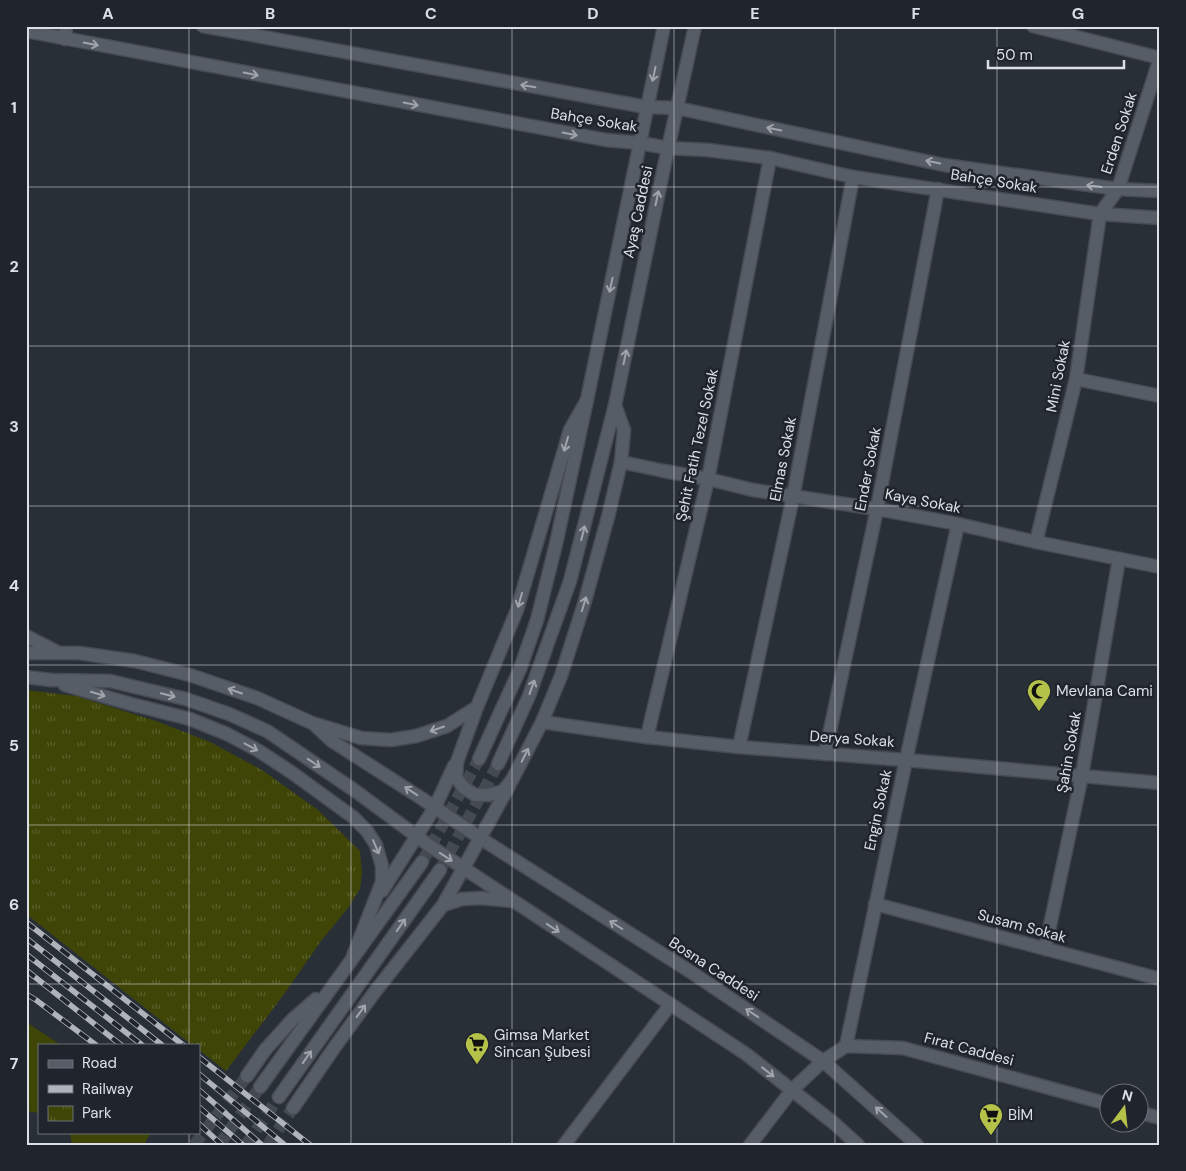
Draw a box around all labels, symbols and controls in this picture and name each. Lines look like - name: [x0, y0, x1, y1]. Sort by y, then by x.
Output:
- text: A: [102, 3, 114, 24]
- text: B: [265, 3, 275, 24]
- text: C: [425, 3, 437, 24]
- text: D: [587, 3, 599, 24]
- text: E: [750, 3, 760, 24]
- text: F: [912, 3, 921, 24]
- text: G: [1072, 3, 1084, 24]
- scale bar: [988, 38, 1125, 70]
- one-way arrow: [83, 39, 99, 49]
- text: 50 m: [996, 45, 1033, 65]
- one-way arrow: [648, 66, 658, 82]
- one-way arrow: [243, 69, 259, 79]
- one-way arrow: [520, 80, 536, 90]
- street label: Erden Sokak: [1096, 89, 1142, 177]
- text: 1: [11, 97, 17, 118]
- one-way arrow: [402, 99, 418, 109]
- street label: Bahçe Sokak: [549, 103, 639, 137]
- one-way arrow: [766, 123, 782, 133]
- one-way arrow: [562, 129, 578, 139]
- one-way arrow: [925, 157, 941, 167]
- street label: Ayaş Caddesi: [618, 164, 658, 260]
- street label: Bahçe Sokak: [949, 164, 1039, 198]
- one-way arrow: [1086, 181, 1102, 191]
- one-way arrow: [653, 190, 663, 206]
- text: 2: [9, 256, 19, 277]
- one-way arrow: [605, 276, 615, 292]
- street label: Mini Sokak: [1041, 338, 1075, 414]
- one-way arrow: [621, 349, 630, 365]
- street label: Şehit Fatih Tezel Sokak: [671, 366, 723, 523]
- street label: Elmas Sokak: [765, 415, 801, 503]
- text: 3: [9, 416, 19, 437]
- street label: Ender Sokak: [850, 425, 886, 513]
- one-way arrow: [560, 435, 570, 451]
- street label: Kaya Sokak: [883, 484, 963, 518]
- one-way arrow: [578, 526, 588, 542]
- text: 4: [9, 575, 19, 596]
- one-way arrow: [515, 591, 525, 607]
- one-way arrow: [579, 596, 589, 612]
- mosque icon: Mevlana Cami: [1026, 678, 1052, 712]
- one-way arrow: [528, 680, 537, 696]
- place label: Mevlana Cami: [1056, 681, 1153, 701]
- one-way arrow: [227, 685, 243, 695]
- one-way arrow: [89, 690, 105, 700]
- one-way arrow: [160, 691, 176, 700]
- street label: Şahin Sokak: [1052, 709, 1086, 794]
- one-way arrow: [429, 725, 445, 734]
- street label: Derya Sokak: [809, 726, 896, 752]
- text: 5: [9, 735, 19, 756]
- one-way arrow: [243, 742, 258, 752]
- one-way arrow: [521, 748, 530, 763]
- one-way arrow: [307, 758, 321, 768]
- street label: Engin Sokak: [860, 767, 896, 852]
- one-way arrow: [404, 786, 418, 796]
- one-way arrow: [371, 839, 381, 854]
- one-way arrow: [439, 853, 453, 863]
- text: 6: [9, 894, 19, 915]
- street label: Susam Sokak: [975, 905, 1069, 948]
- one-way arrow: [396, 918, 406, 932]
- one-way arrow: [610, 919, 624, 929]
- one-way arrow: [546, 923, 560, 933]
- street label: Bosna Caddesi: [665, 932, 763, 1006]
- one-way arrow: [356, 1004, 366, 1018]
- one-way arrow: [746, 1008, 760, 1018]
- place label: Gimsa Market Sincan Şubesi: [494, 1025, 591, 1062]
- street label: Fırat Caddesi: [922, 1027, 1016, 1071]
- supermarket icon: Gimsa Market Sincan Şubesi: [464, 1031, 490, 1065]
- legend: [38, 1044, 200, 1134]
- one-way arrow: [302, 1050, 312, 1064]
- text: 7: [10, 1053, 19, 1074]
- text: Road: [82, 1053, 117, 1073]
- one-way arrow: [761, 1066, 774, 1077]
- text: Railway: [82, 1079, 134, 1099]
- north arrow: [1098, 1084, 1148, 1134]
- text: N: [1120, 1085, 1135, 1105]
- supermarket icon: BİM: [978, 1102, 1004, 1136]
- text: Park: [82, 1103, 112, 1123]
- place label: BİM: [1008, 1105, 1033, 1125]
- one-way arrow: [874, 1106, 887, 1118]

